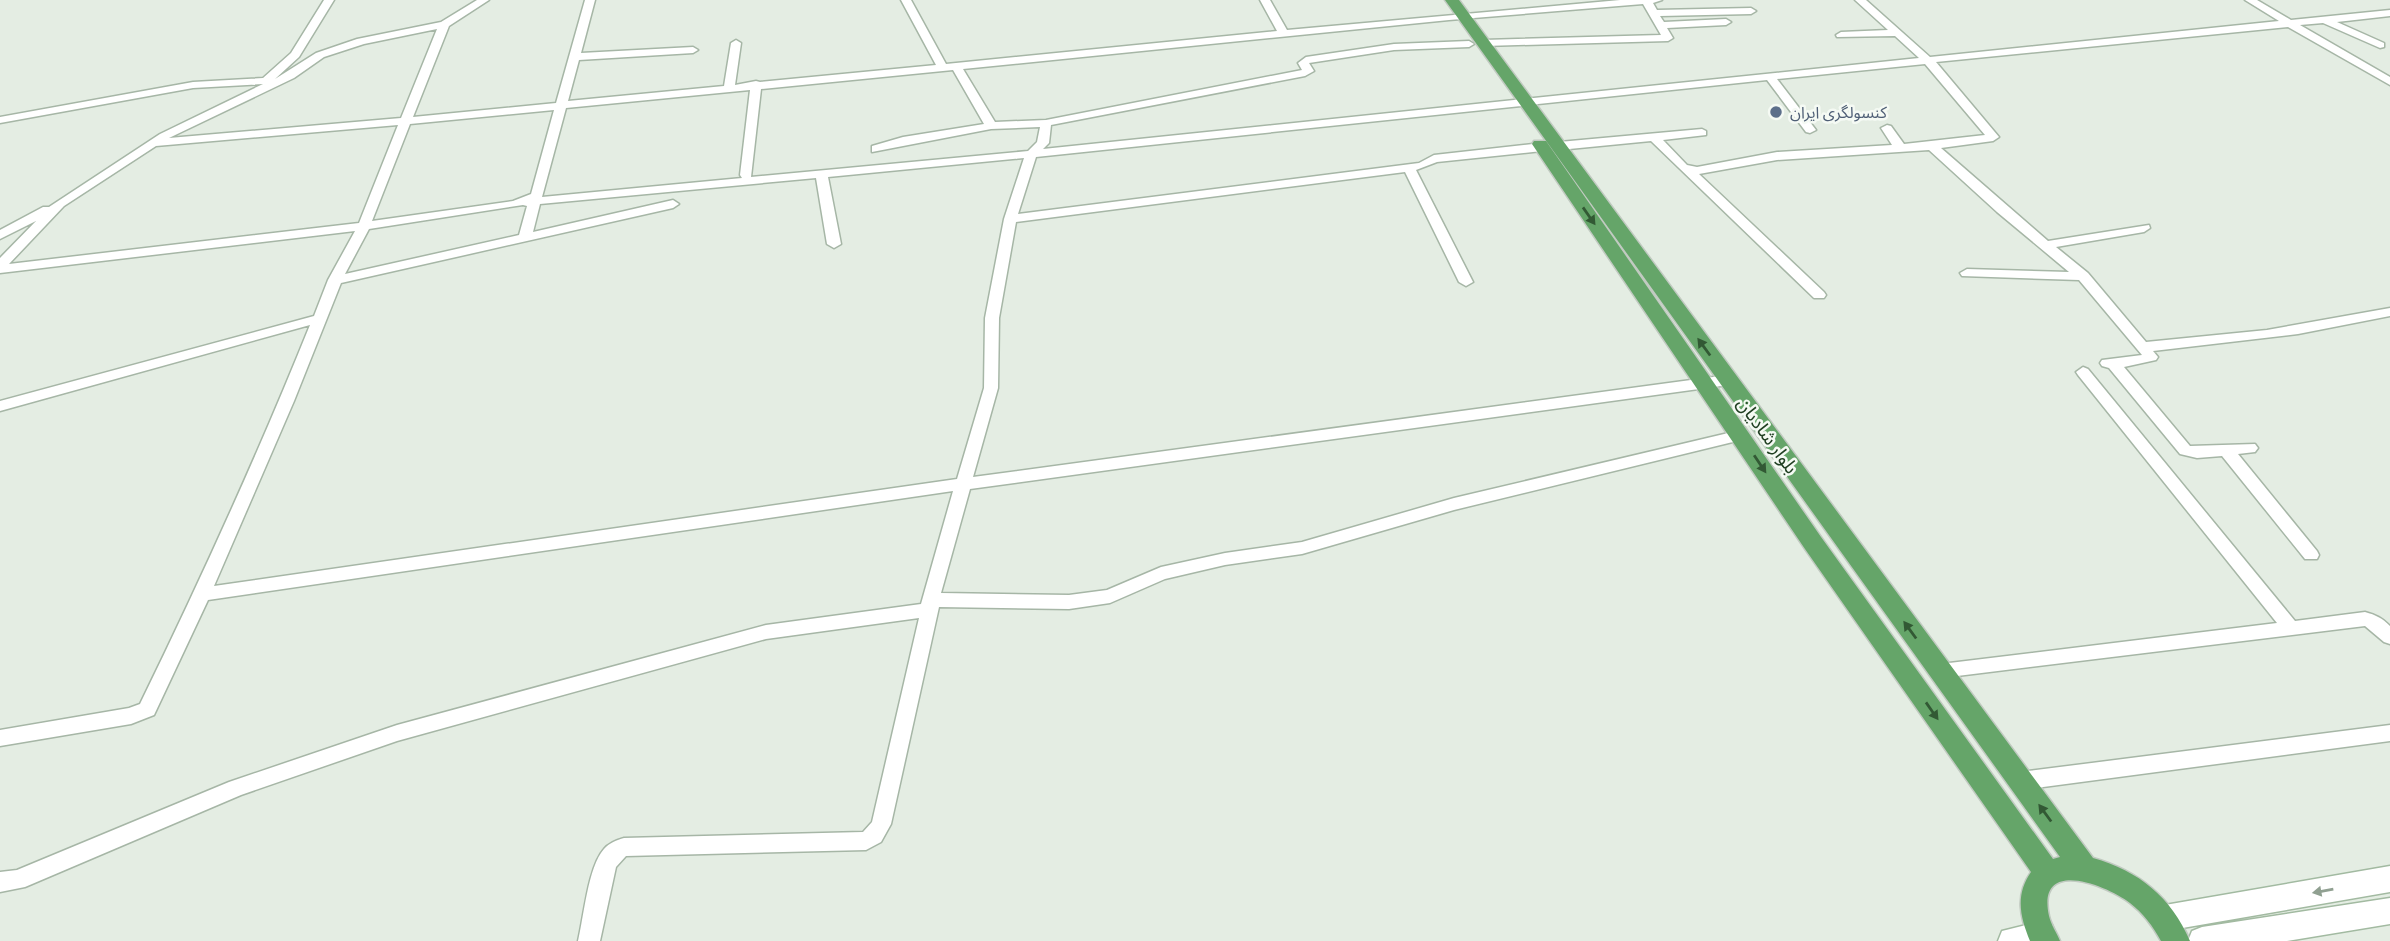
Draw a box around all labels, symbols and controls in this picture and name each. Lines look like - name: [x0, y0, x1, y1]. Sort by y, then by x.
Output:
- place label: کنسولگری ایران: [1790, 100, 1887, 124]
- marker: کنسولگری ایران: [1768, 104, 1784, 120]
- one-way arrow: [1582, 207, 1596, 225]
- one-way arrow: [1697, 338, 1711, 356]
- street label: بلوار شادیان: [1730, 390, 1806, 479]
- one-way arrow: [1753, 454, 1766, 473]
- one-way arrow: [1904, 621, 1918, 639]
- one-way arrow: [1925, 702, 1939, 720]
- one-way arrow: [2038, 804, 2052, 822]
- one-way arrow: [2312, 886, 2334, 897]

